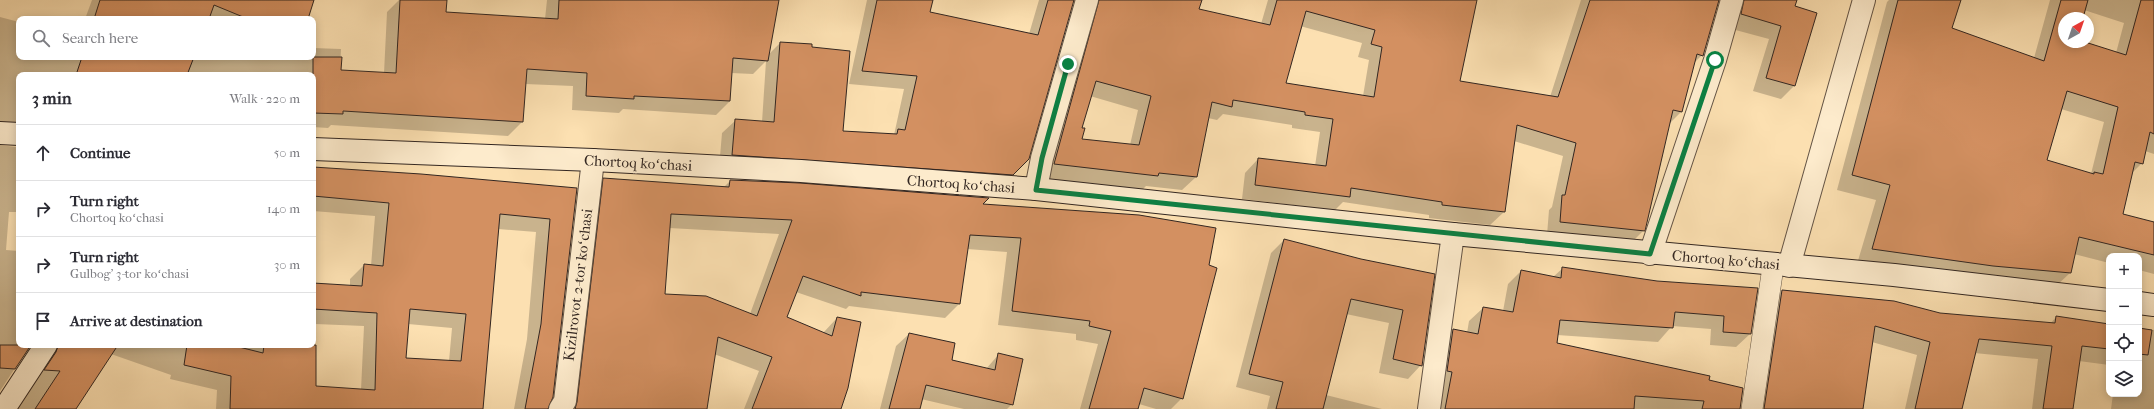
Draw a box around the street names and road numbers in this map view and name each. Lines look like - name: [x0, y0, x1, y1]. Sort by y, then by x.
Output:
- street label: Chortoq koʻchasi: [583, 151, 693, 175]
- street label: Chortoq koʻchasi: [906, 171, 1016, 197]
- street label: Kizilrovot 2-tor koʻchasi: [560, 207, 596, 362]
- street label: Chortoq koʻchasi: [1671, 246, 1781, 274]

